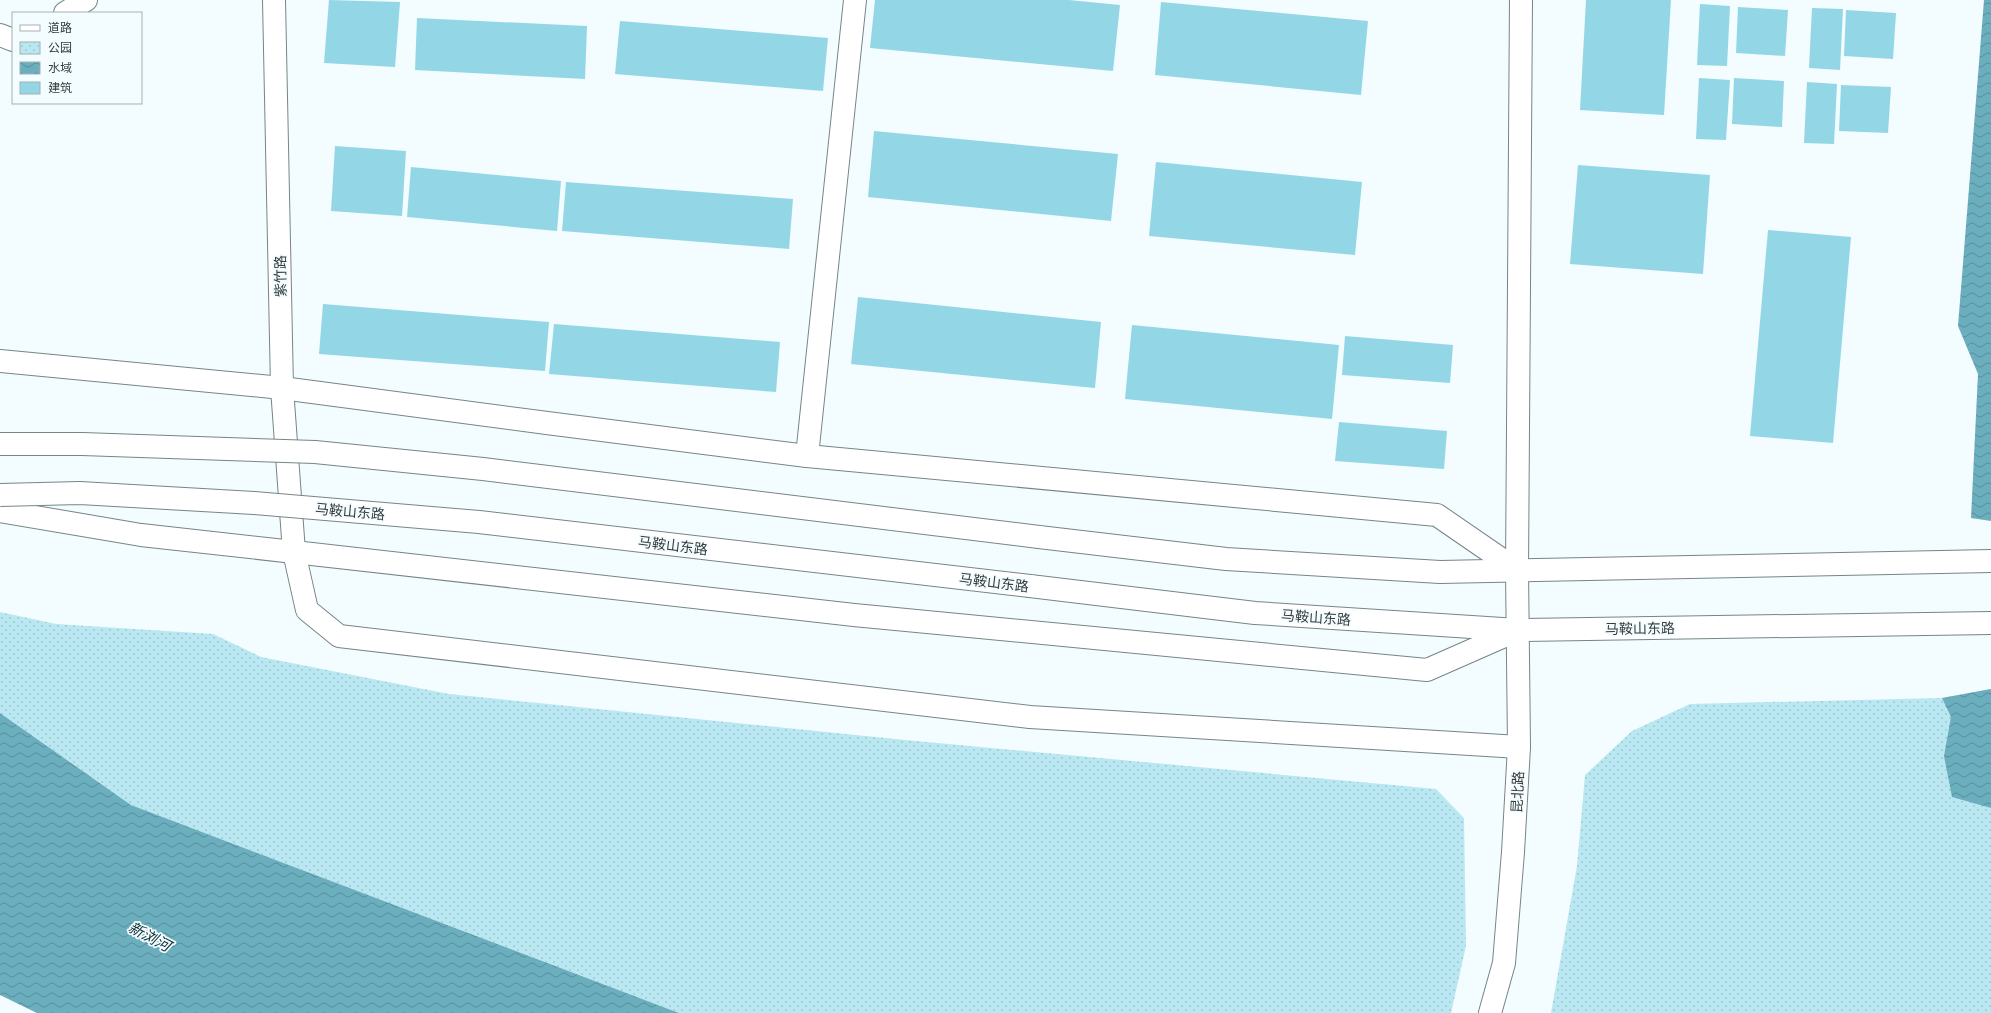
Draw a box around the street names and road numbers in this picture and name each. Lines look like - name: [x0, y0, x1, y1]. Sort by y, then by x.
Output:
- street label: 紫竹路: [271, 255, 289, 297]
- street label: 马鞍山东路: [314, 499, 386, 523]
- street label: 马鞍山东路: [637, 532, 709, 558]
- street label: 马鞍山东路: [958, 569, 1030, 595]
- street label: 马鞍山东路: [1280, 606, 1352, 628]
- street label: 马鞍山东路: [1605, 619, 1675, 637]
- street label: 昆北路: [1507, 771, 1527, 813]

